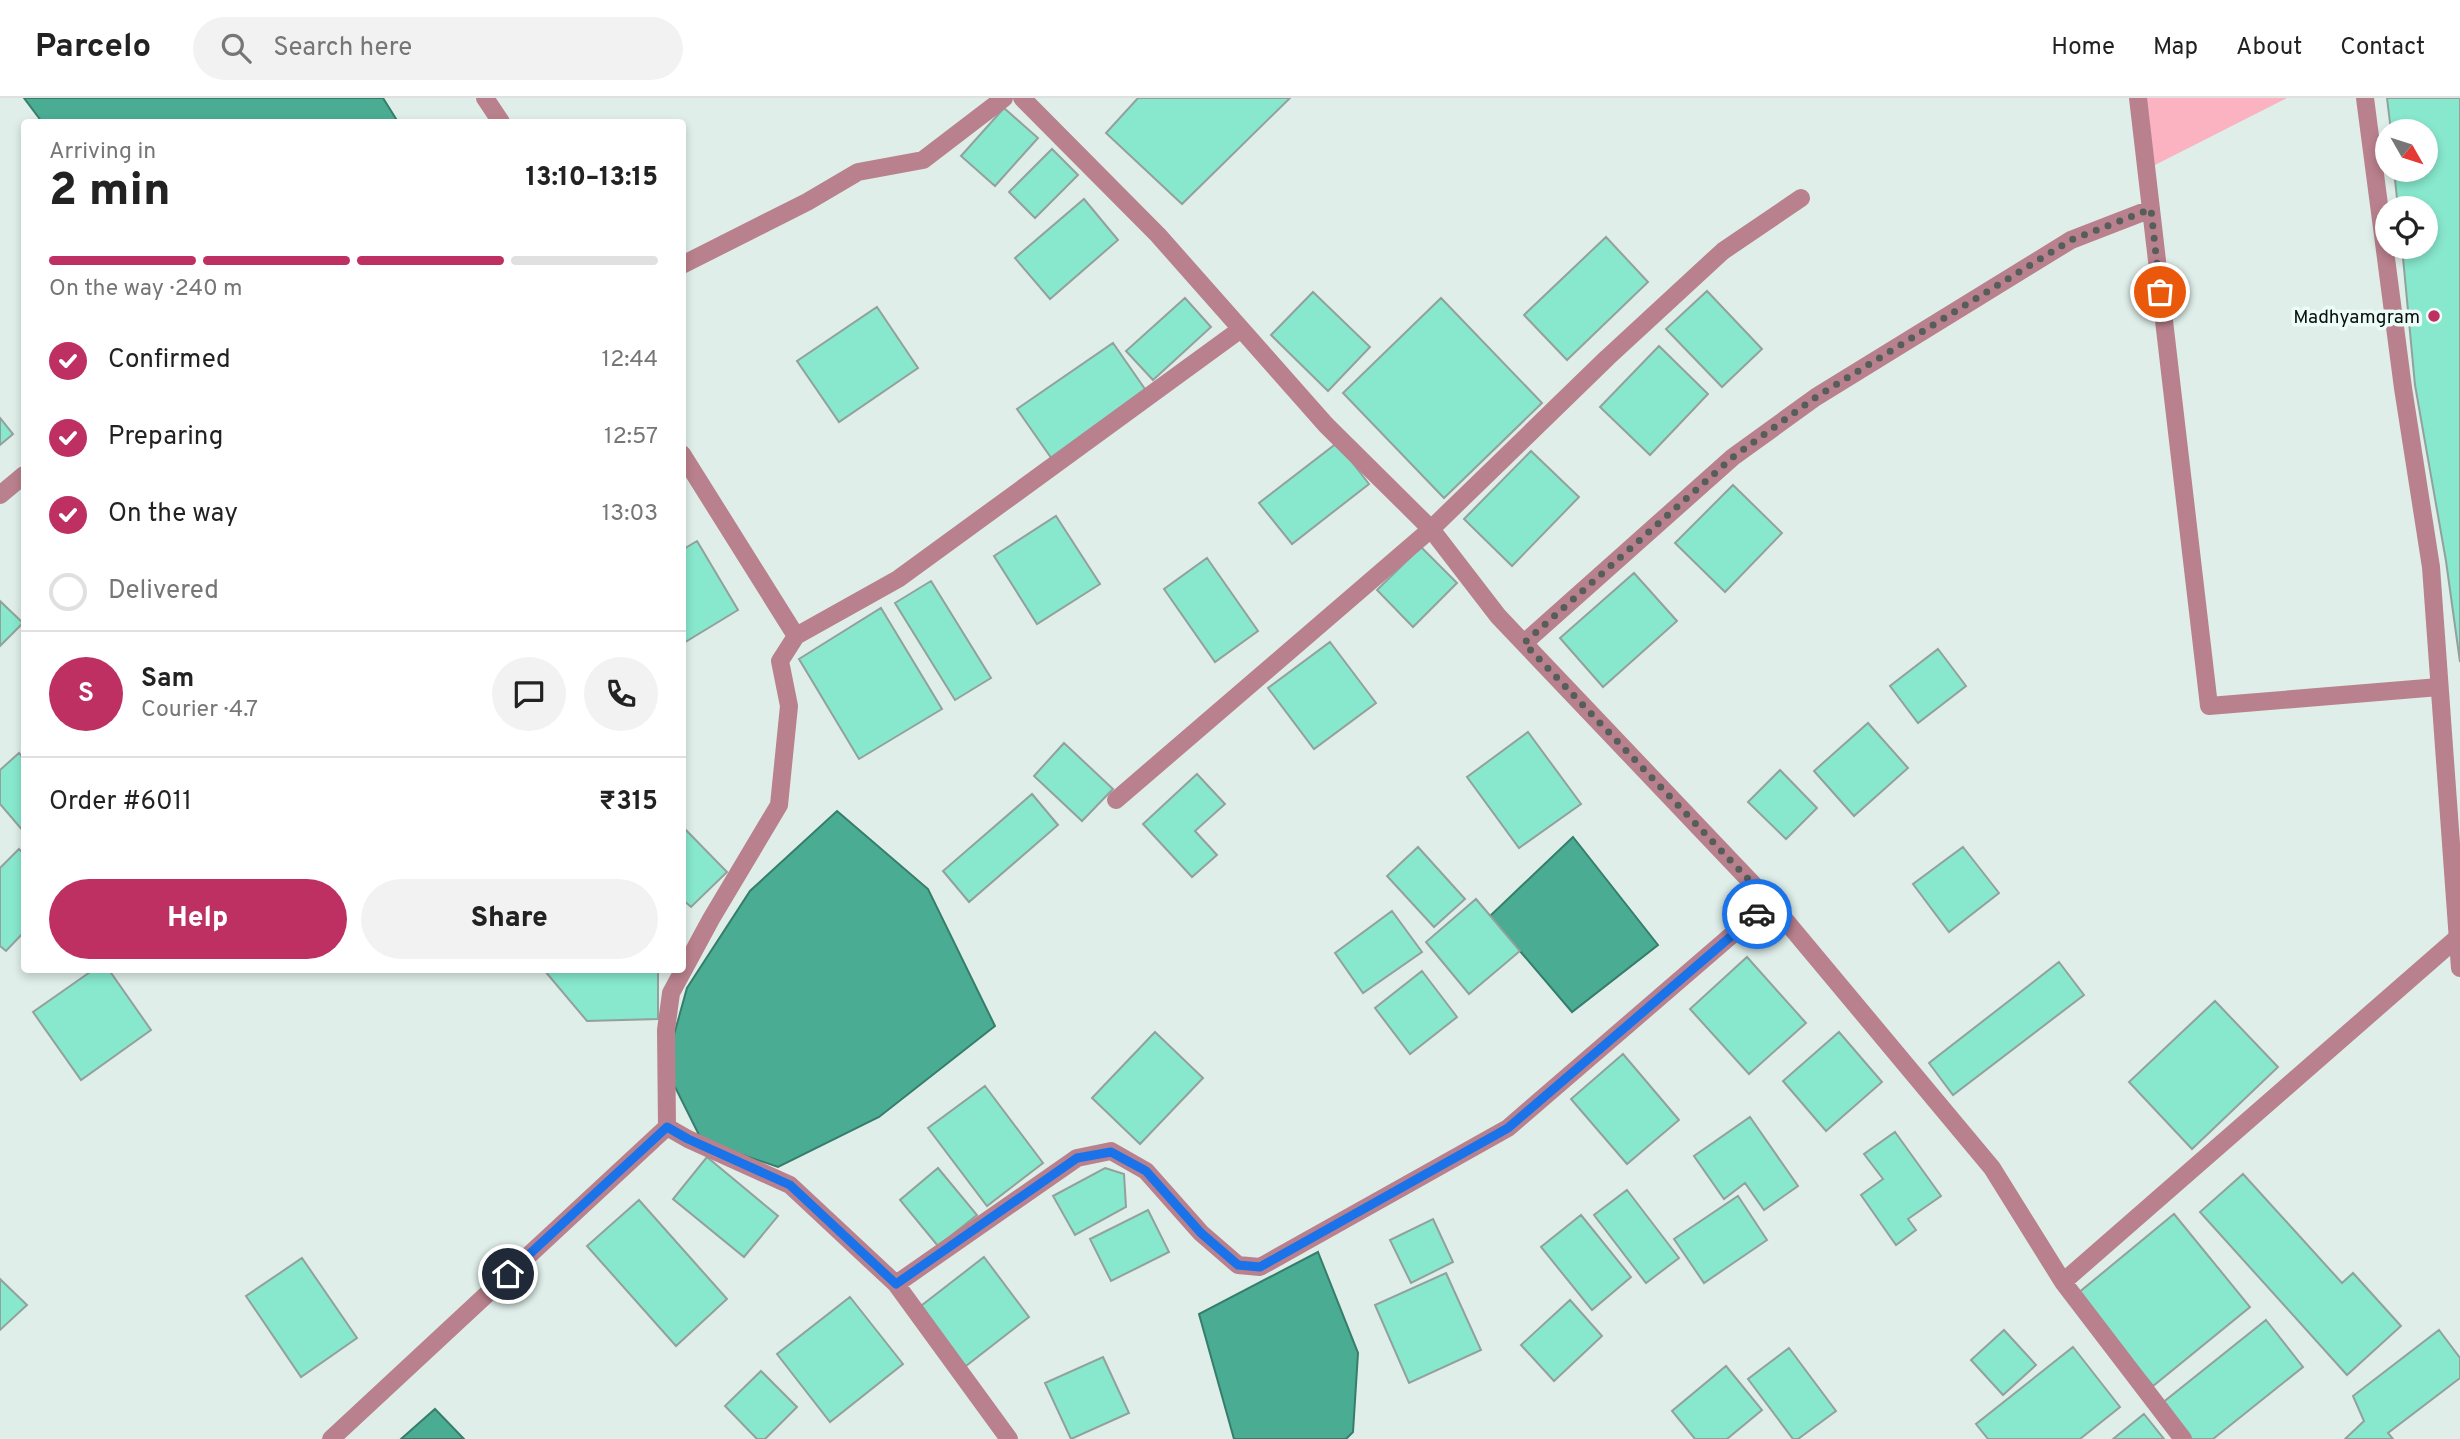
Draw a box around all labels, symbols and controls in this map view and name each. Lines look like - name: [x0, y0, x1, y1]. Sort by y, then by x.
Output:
- search box: [193, 17, 683, 80]
- text: Parcelo: [35, 27, 151, 69]
- icon: search: [217, 29, 255, 67]
- text: Search here: [273, 32, 412, 65]
- text: Home: [2051, 33, 2115, 63]
- text: Map: [2153, 33, 2198, 63]
- text: About: [2236, 33, 2302, 63]
- text: Contact: [2340, 33, 2425, 63]
- north arrow: [2375, 119, 2438, 182]
- map controls: [2375, 119, 2438, 259]
- text: Arriving in: [49, 138, 156, 167]
- text: 13:10–13:15: [525, 162, 658, 195]
- text: 2 min: [49, 163, 171, 222]
- button: locate: [2375, 196, 2438, 259]
- pin: [2130, 262, 2190, 322]
- icon: bag: [2141, 273, 2179, 311]
- text: On the way · 240 m: [49, 275, 243, 304]
- place label: Madhyamgram: [2293, 306, 2420, 330]
- marker: Madhyamgram: [2426, 308, 2442, 324]
- icon: check: [49, 342, 87, 380]
- text: Confirmed: [108, 344, 231, 377]
- text: 12:44: [602, 346, 658, 375]
- icon: check: [49, 419, 87, 457]
- text: Preparing: [108, 421, 223, 454]
- text: 12:57: [604, 423, 658, 452]
- icon: check: [49, 496, 87, 534]
- text: On the way: [108, 498, 238, 531]
- text: 13:03: [602, 500, 658, 529]
- text: Delivered: [108, 575, 219, 608]
- button: chat: [492, 657, 566, 731]
- button: phone: [584, 657, 658, 731]
- text: Sam: [141, 663, 194, 696]
- text: S: [78, 678, 94, 711]
- text: Courier · 4.7: [141, 696, 258, 725]
- text: Order #6011: [49, 786, 192, 819]
- text: ₹315: [599, 786, 658, 819]
- button: Help: [49, 879, 347, 959]
- button: Share: [361, 879, 658, 959]
- courier: [1722, 879, 1792, 949]
- icon: car: [1738, 895, 1776, 933]
- pin: [478, 1244, 538, 1304]
- icon: home: [489, 1255, 527, 1293]

